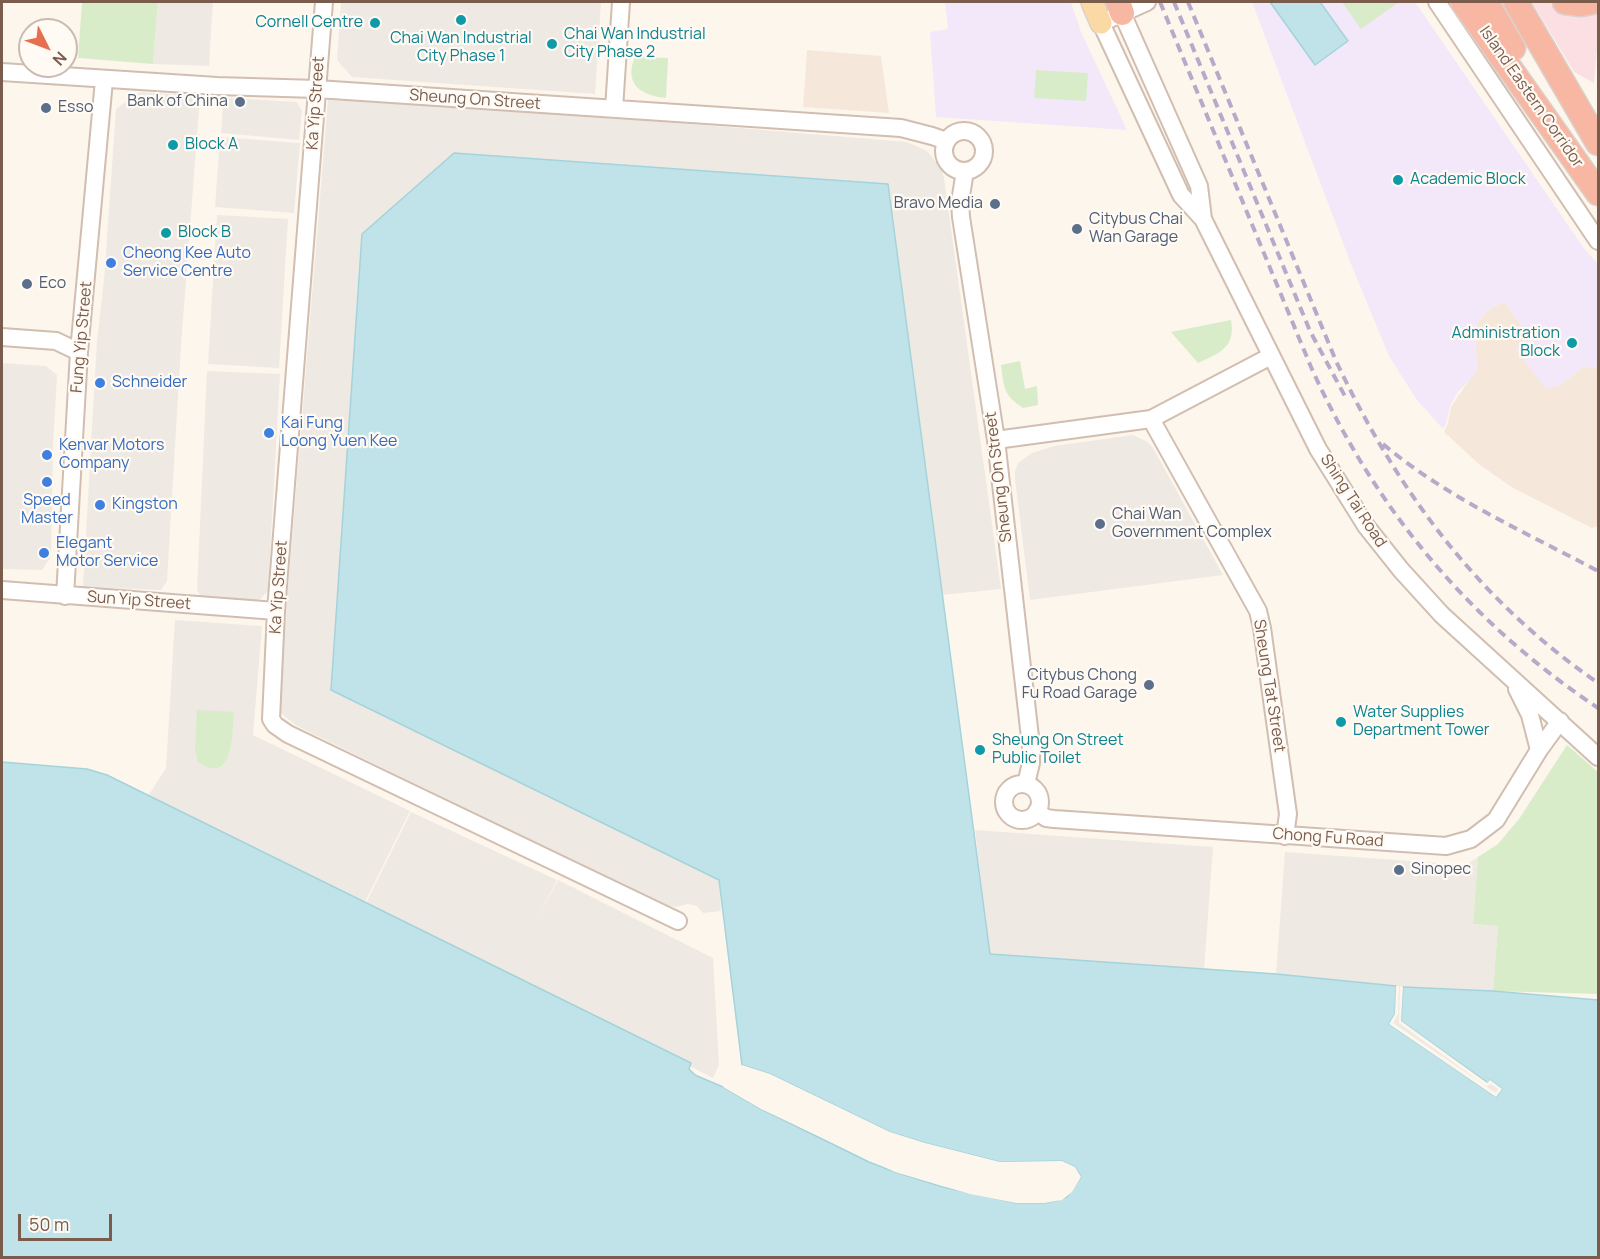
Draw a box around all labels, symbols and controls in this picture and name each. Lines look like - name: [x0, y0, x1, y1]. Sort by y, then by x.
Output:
- place label: Cornell Centre: [255, 13, 363, 33]
- marker: Chai Wan Industrial City Phase 1: [454, 13, 468, 27]
- marker: Cornell Centre: [368, 16, 382, 30]
- north arrow: [18, 18, 78, 78]
- street label: Island Eastern Corridor: [1475, 23, 1587, 171]
- place label: Chai Wan Industrial City Phase 2: [564, 25, 706, 63]
- place label: Chai Wan Industrial City Phase 1: [390, 29, 532, 67]
- marker: Chai Wan Industrial City Phase 2: [545, 37, 559, 51]
- text: N: [48, 47, 72, 70]
- street label: Ka Yip Street: [303, 56, 329, 150]
- street label: Sheung On Street: [409, 86, 541, 114]
- place label: Bank of China: [127, 92, 228, 112]
- marker: Bank of China: [233, 95, 247, 109]
- place label: Esso: [58, 98, 93, 118]
- marker: Esso: [39, 101, 53, 115]
- place label: Block A: [185, 135, 238, 155]
- marker: Block A: [166, 138, 180, 152]
- place label: Academic Block: [1410, 170, 1526, 190]
- marker: Academic Block: [1391, 173, 1405, 187]
- place label: Bravo Media: [894, 194, 983, 214]
- marker: Bravo Media: [988, 197, 1002, 211]
- place label: Citybus Chai Wan Garage: [1089, 210, 1183, 248]
- marker: Citybus Chai Wan Garage: [1070, 222, 1084, 236]
- place label: Block B: [178, 223, 231, 243]
- marker: Block B: [159, 226, 173, 240]
- place label: Cheong Kee Auto Service Centre: [123, 244, 251, 282]
- marker: Cheong Kee Auto Service Centre: [104, 256, 118, 270]
- place label: Eco: [39, 274, 66, 294]
- marker: Eco: [20, 277, 34, 291]
- street label: Fung Yip Street: [68, 280, 96, 394]
- place label: Administration Block: [1452, 324, 1560, 362]
- marker: Administration Block: [1565, 336, 1579, 350]
- place label: Schneider: [112, 373, 187, 393]
- marker: Schneider: [93, 376, 107, 390]
- street label: Sheung On Street: [981, 410, 1017, 544]
- place label: Kai Fung Loong Yuen Kee: [281, 414, 397, 452]
- marker: Kai Fung Loong Yuen Kee: [262, 426, 276, 440]
- place label: Kenvar Motors Company: [59, 436, 164, 474]
- marker: Kenvar Motors Company: [40, 448, 54, 462]
- street label: Shing Tai Road: [1316, 451, 1390, 551]
- marker: Speed Master: [40, 475, 54, 489]
- place label: Speed Master: [21, 491, 73, 529]
- place label: Kingston: [112, 495, 178, 515]
- marker: Kingston: [93, 498, 107, 512]
- place label: Chai Wan Government Complex: [1112, 505, 1272, 543]
- marker: Chai Wan Government Complex: [1093, 517, 1107, 531]
- place label: Elegant Motor Service: [56, 534, 158, 572]
- street label: Ka Yip Street: [266, 540, 292, 634]
- marker: Elegant Motor Service: [37, 546, 51, 560]
- street label: Sun Yip Street: [86, 588, 192, 614]
- street label: Sheung Tat Street: [1249, 618, 1289, 754]
- place label: Citybus Chong Fu Road Garage: [1022, 666, 1137, 704]
- marker: Citybus Chong Fu Road Garage: [1142, 678, 1156, 692]
- place label: Water Supplies Department Tower: [1353, 703, 1490, 741]
- marker: Water Supplies Department Tower: [1334, 715, 1348, 729]
- place label: Sheung On Street Public Toilet: [992, 731, 1124, 769]
- marker: Sheung On Street Public Toilet: [973, 743, 987, 757]
- street label: Chong Fu Road: [1272, 825, 1384, 851]
- place label: Sinopec: [1411, 860, 1471, 880]
- marker: Sinopec: [1392, 863, 1406, 877]
- scale bar: [21, 1202, 116, 1240]
- text: 50 m: [29, 1212, 69, 1236]

